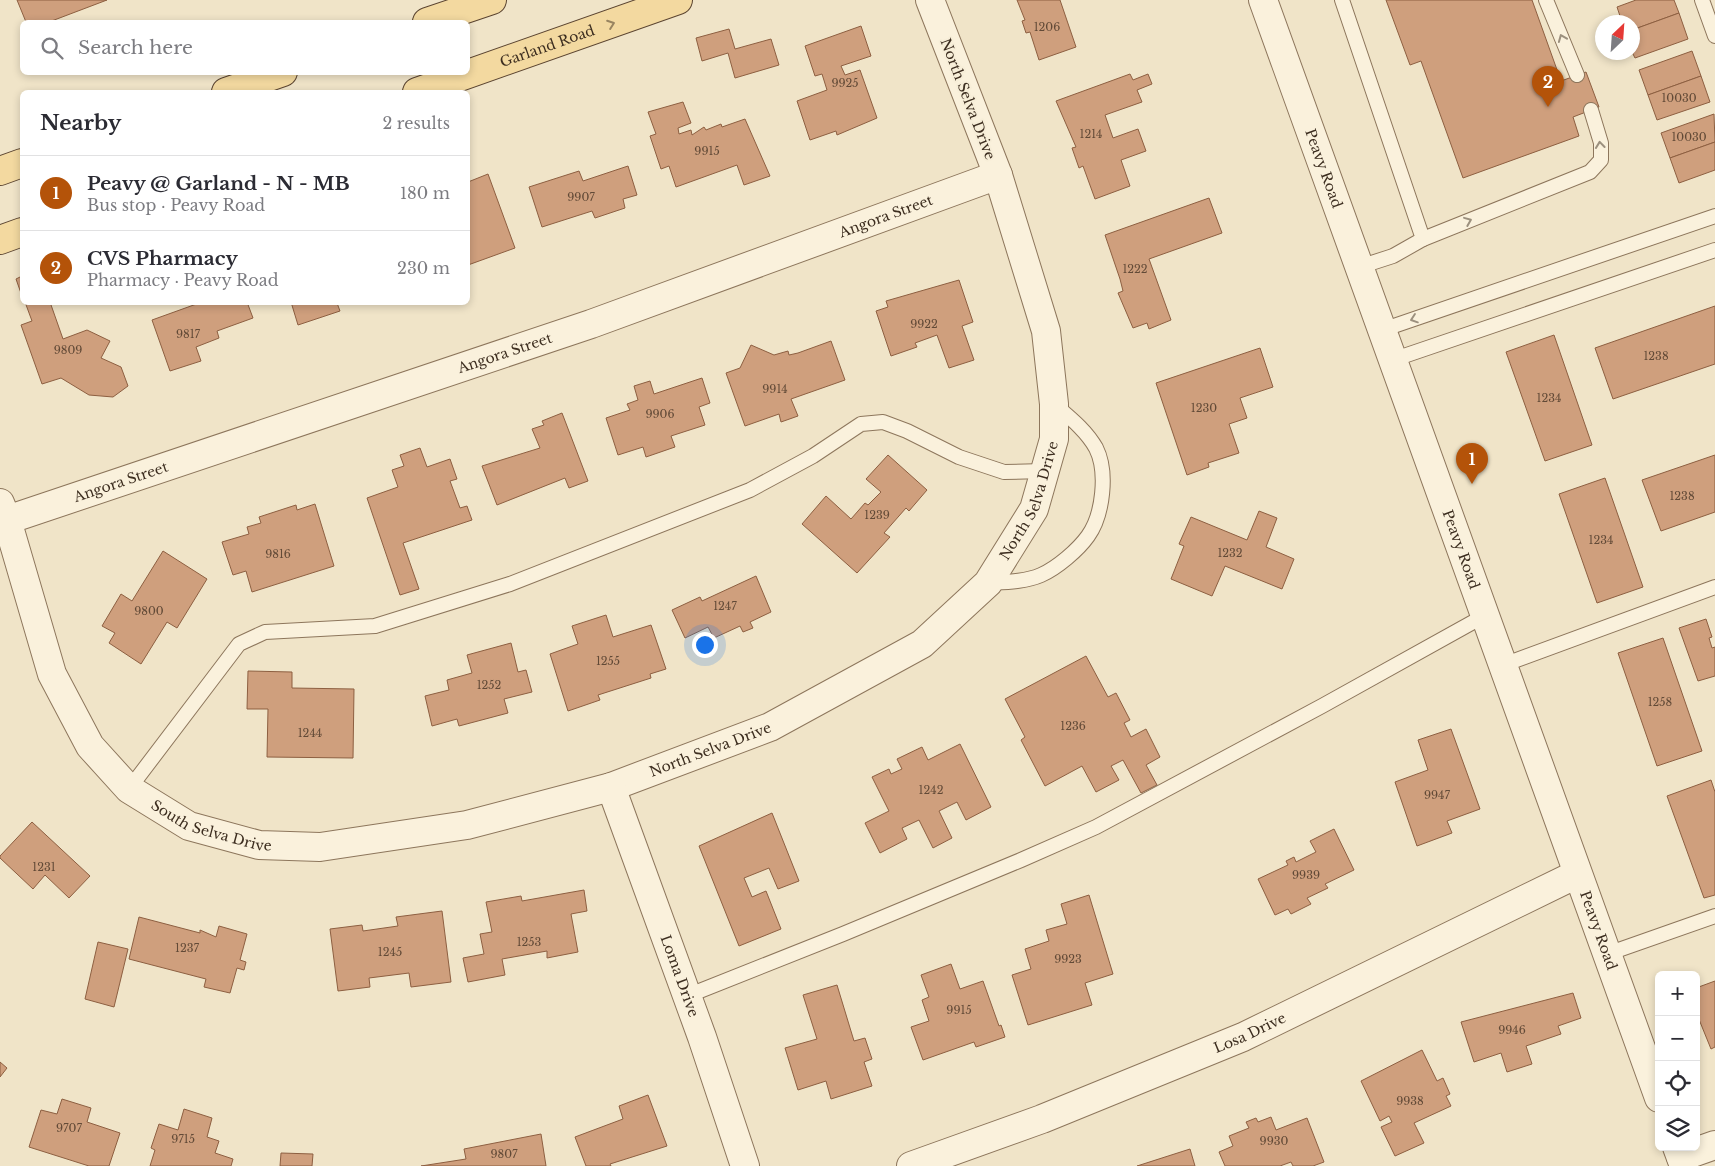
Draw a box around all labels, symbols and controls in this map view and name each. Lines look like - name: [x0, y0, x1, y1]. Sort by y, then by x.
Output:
- north arrow: [1595, 15, 1640, 60]
- search box: [20, 20, 470, 75]
- one-way arrow: [606, 20, 615, 30]
- house number: 1206: [1034, 20, 1060, 34]
- street label: Garland Road: [497, 21, 598, 71]
- icon: search: [38, 34, 66, 62]
- one-way arrow: [1558, 34, 1568, 43]
- text: Search here: [78, 36, 193, 59]
- street label: North Selva Drive: [937, 36, 999, 162]
- pin: 2: [1532, 66, 1564, 107]
- house number: 9925: [831, 76, 859, 90]
- house number: 10030: [1661, 91, 1697, 105]
- text: Nearby: [40, 110, 121, 136]
- text: 2 results: [382, 113, 450, 133]
- street label: Peavy Road: [1301, 126, 1346, 211]
- house number: 1214: [1079, 127, 1103, 141]
- house number: 10030: [1671, 130, 1707, 144]
- one-way arrow: [1595, 141, 1606, 149]
- house number: 9915: [694, 144, 720, 158]
- text: Peavy @ Garland - N - MB: [87, 172, 350, 195]
- text: 1: [53, 183, 59, 203]
- text: 180 m: [400, 183, 450, 203]
- house number: 9907: [567, 190, 595, 204]
- street label: Angora Street: [836, 190, 936, 242]
- text: Bus stop · Peavy Road: [87, 195, 265, 215]
- one-way arrow: [1463, 217, 1472, 227]
- text: CVS Pharmacy: [87, 247, 238, 270]
- text: 2: [51, 258, 61, 278]
- text: 230 m: [397, 258, 450, 278]
- house number: 1222: [1122, 262, 1148, 276]
- text: Pharmacy · Peavy Road: [87, 270, 279, 290]
- one-way arrow: [1410, 313, 1418, 323]
- house number: 9922: [910, 317, 938, 331]
- house number: 9817: [176, 327, 201, 341]
- street label: Angora Street: [454, 329, 555, 377]
- house number: 9809: [54, 343, 82, 357]
- house number: 1238: [1643, 349, 1669, 363]
- house number: 9914: [762, 382, 788, 396]
- house number: 1234: [1537, 391, 1561, 405]
- house number: 1230: [1191, 401, 1217, 415]
- house number: 9906: [645, 407, 675, 421]
- street label: North Selva Drive: [996, 439, 1062, 563]
- pin: 1: [1456, 443, 1488, 484]
- street label: Angora Street: [70, 457, 171, 506]
- house number: 1238: [1669, 489, 1695, 503]
- street label: Peavy Road: [1439, 507, 1484, 592]
- house number: 1239: [864, 508, 890, 522]
- house number: 1234: [1589, 533, 1613, 547]
- house number: 1232: [1217, 546, 1243, 560]
- house number: 9816: [265, 547, 291, 561]
- house number: 1247: [713, 599, 737, 613]
- house number: 9800: [134, 604, 164, 618]
- your location: [692, 632, 718, 658]
- house number: 1255: [596, 654, 620, 668]
- house number: 1252: [477, 678, 502, 692]
- house number: 1258: [1648, 695, 1672, 709]
- street label: North Selva Drive: [647, 718, 774, 781]
- house number: 1236: [1060, 719, 1086, 733]
- house number: 1244: [298, 726, 322, 740]
- house number: 1242: [919, 783, 944, 797]
- house number: 9947: [1424, 788, 1451, 802]
- street label: South Selva Drive: [148, 796, 272, 854]
- house number: 1231: [32, 860, 56, 874]
- house number: 9939: [1292, 868, 1320, 882]
- street label: Peavy Road: [1576, 888, 1621, 973]
- street label: Loma Drive: [657, 932, 703, 1019]
- house number: 1253: [517, 935, 542, 949]
- house number: 1237: [175, 941, 199, 955]
- house number: 1245: [378, 945, 402, 959]
- house number: 9923: [1054, 952, 1082, 966]
- map controls: [1655, 971, 1700, 1151]
- button: +: [1655, 971, 1700, 1016]
- house number: 9915: [946, 1003, 972, 1017]
- street label: Losa Drive: [1211, 1009, 1289, 1057]
- button: −: [1655, 1016, 1700, 1061]
- house number: 9946: [1498, 1023, 1526, 1037]
- button: locate: [1655, 1061, 1700, 1106]
- house number: 9938: [1396, 1094, 1424, 1108]
- button: layers: [1655, 1106, 1700, 1151]
- house number: 9707: [56, 1121, 82, 1135]
- house number: 9715: [171, 1132, 195, 1146]
- house number: 9930: [1260, 1134, 1289, 1148]
- house number: 9807: [490, 1147, 518, 1161]

